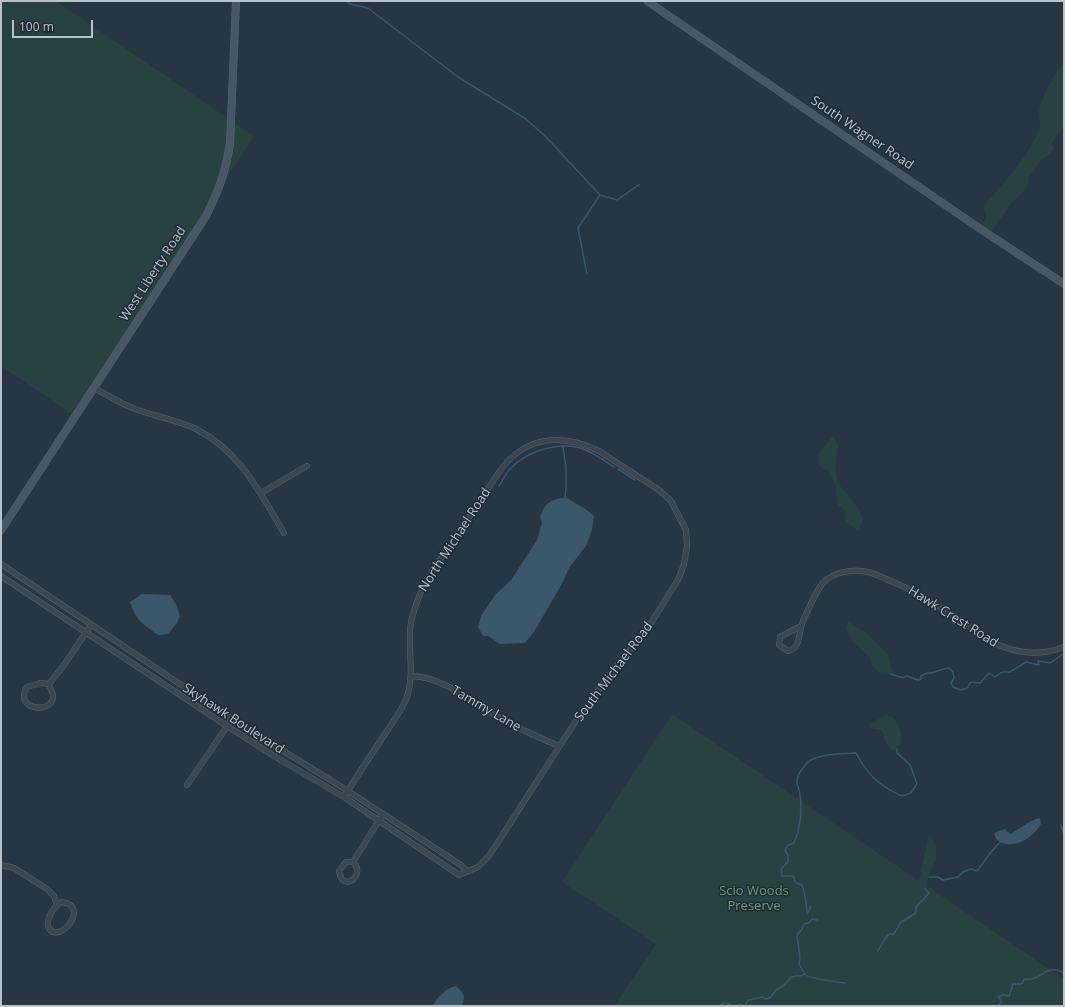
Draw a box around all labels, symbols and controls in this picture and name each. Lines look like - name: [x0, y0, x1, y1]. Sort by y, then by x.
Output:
- scale bar: [14, 12, 95, 38]
- text: 100 m: [19, 18, 54, 35]
- street label: South Wagner Road: [808, 93, 916, 173]
- street label: West Liberty Road: [117, 224, 189, 324]
- street label: North Michael Road: [416, 485, 494, 595]
- street label: Hawk Crest Road: [905, 583, 1001, 651]
- street label: South Michael Road: [572, 619, 656, 725]
- street label: Skyhawk Boulevard: [179, 680, 287, 758]
- street label: Tammy Lane: [448, 683, 524, 735]
- park label: Scio Woods Preserve: [719, 883, 789, 914]

